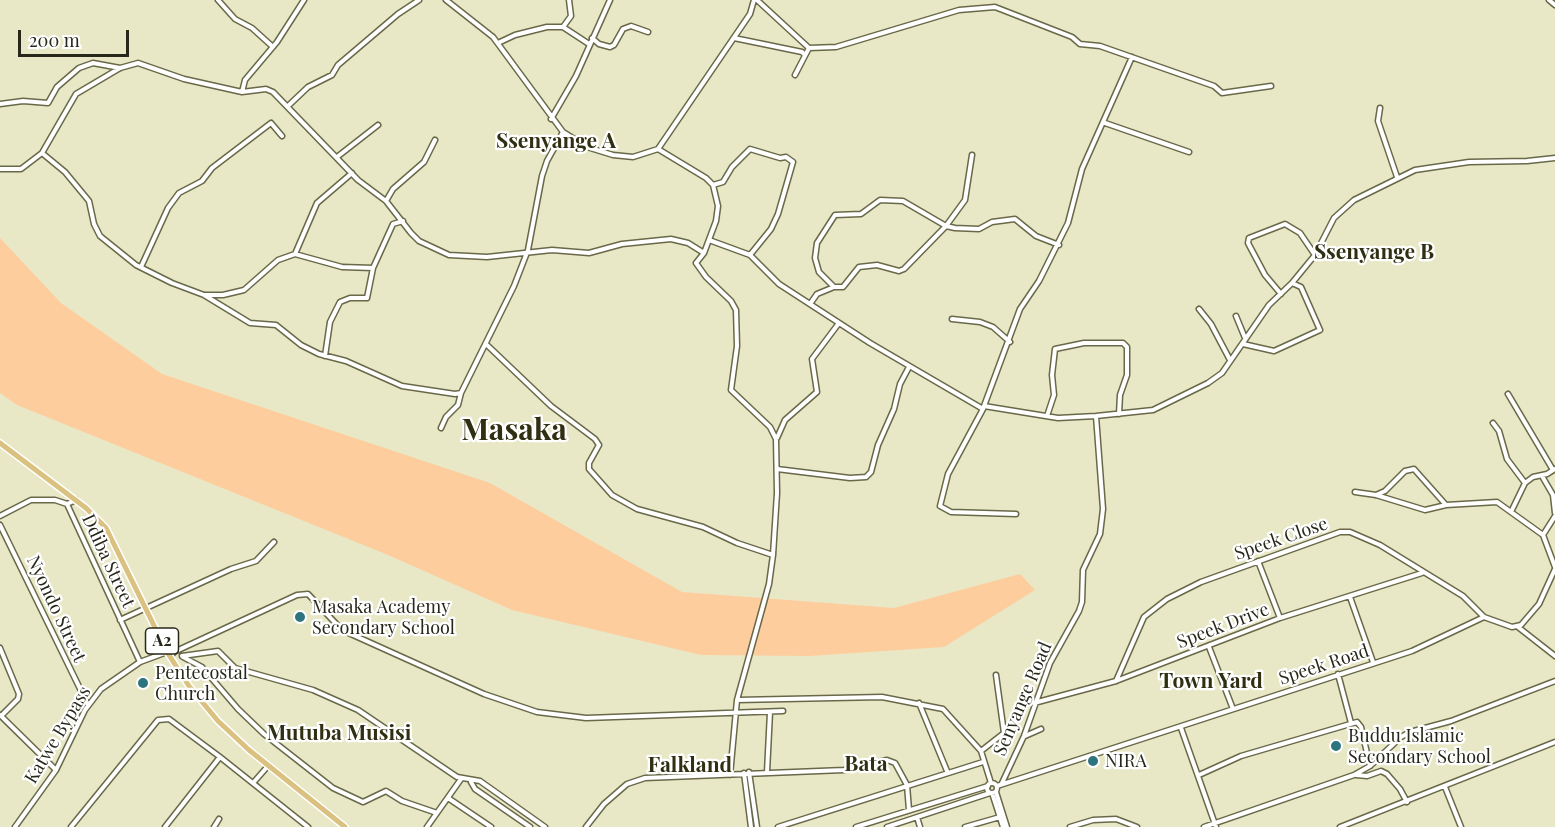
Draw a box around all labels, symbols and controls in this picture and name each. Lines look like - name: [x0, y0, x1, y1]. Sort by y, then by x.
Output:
- scale bar: [21, 18, 132, 56]
- text: 200 m: [29, 28, 80, 52]
- district label: Ssenyange A: [496, 128, 616, 154]
- district label: Ssenyange B: [1314, 239, 1434, 265]
- district label: Masaka: [461, 413, 567, 449]
- street label: Ddiba Street: [77, 511, 139, 611]
- street label: Speek Close: [1232, 513, 1330, 565]
- street label: Nyondo Street: [22, 552, 90, 666]
- place label: Masaka Academy Secondary School: [312, 596, 455, 638]
- street label: Speek Drive: [1174, 599, 1272, 653]
- marker: Masaka Academy Secondary School: [293, 610, 307, 624]
- road number: A2: [146, 628, 178, 654]
- street label: Senyange Road: [989, 639, 1057, 759]
- street label: Speek Road: [1276, 640, 1372, 690]
- place label: Pentecostal Church: [155, 662, 248, 704]
- district label: Town Yard: [1159, 668, 1263, 694]
- marker: Pentecostal Church: [136, 676, 150, 690]
- street label: Katwe Bypass: [20, 682, 96, 788]
- district label: Mutuba Musisi: [267, 720, 411, 746]
- place label: Buddu Islamic Secondary School: [1348, 725, 1491, 768]
- marker: Buddu Islamic Secondary School: [1329, 739, 1343, 753]
- place label: NIRA: [1105, 750, 1147, 772]
- district label: Bata: [844, 751, 888, 777]
- district label: Falkland: [648, 752, 732, 778]
- marker: NIRA: [1086, 754, 1100, 768]

